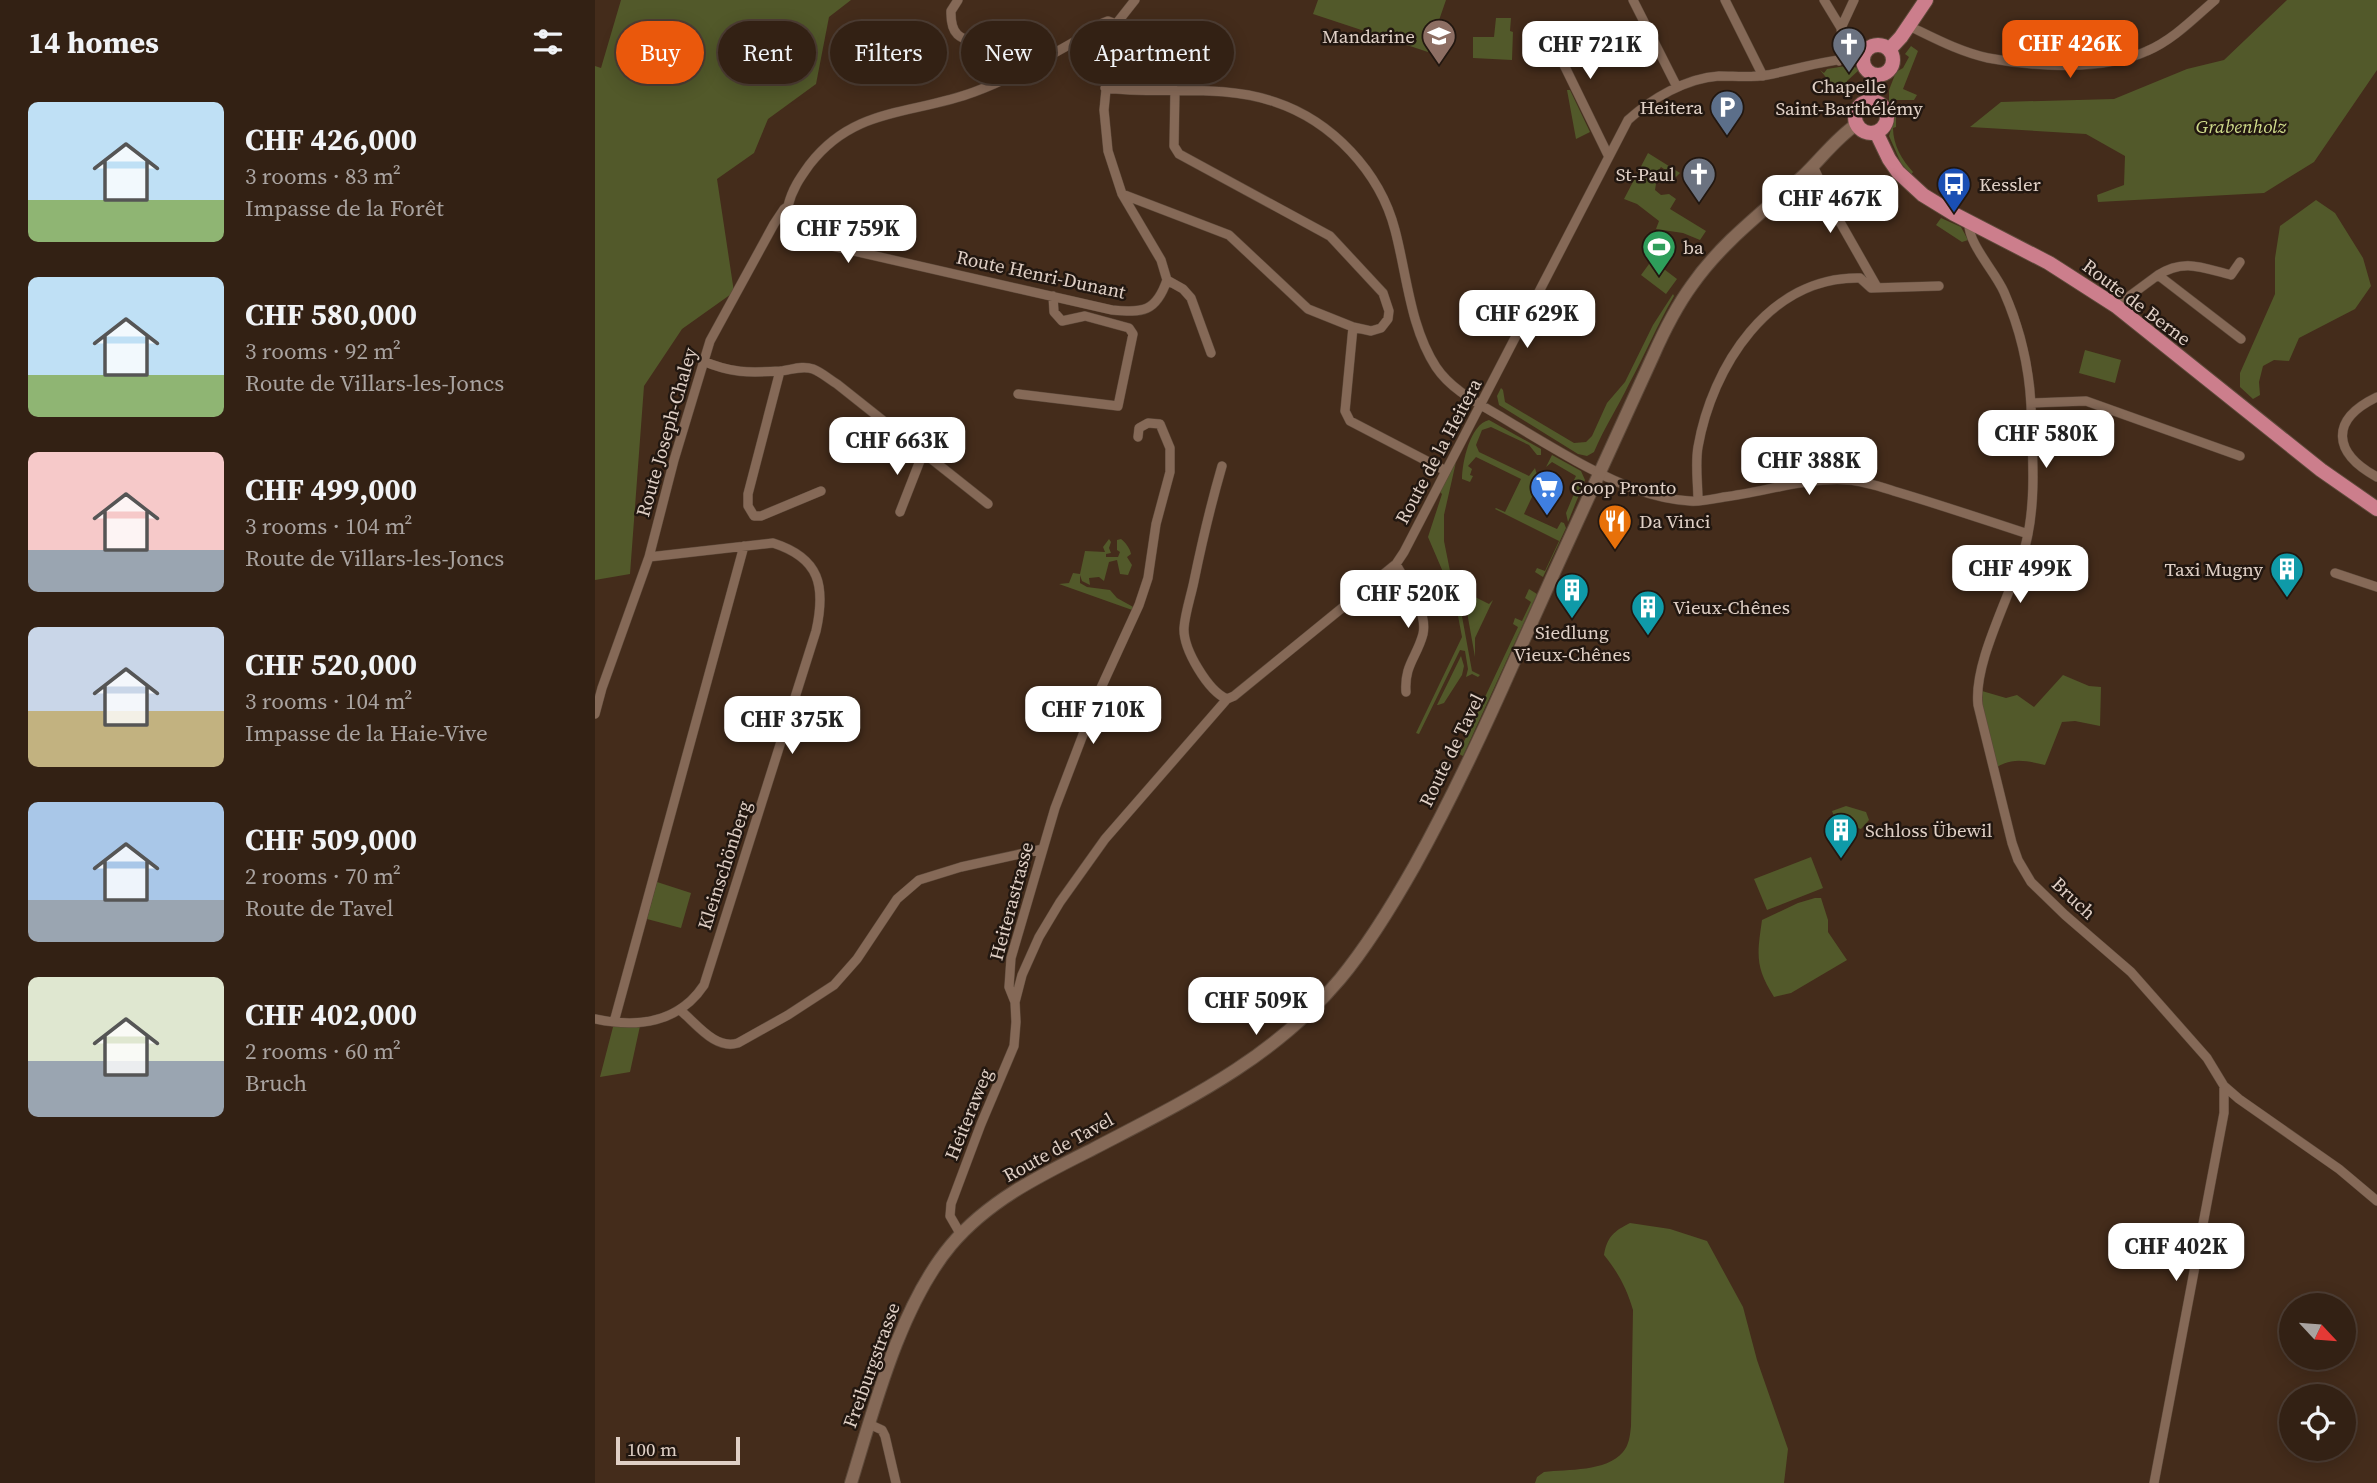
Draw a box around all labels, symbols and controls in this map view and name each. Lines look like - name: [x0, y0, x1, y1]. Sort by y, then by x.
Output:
- school or university icon: Mandarine: [1420, 17, 1458, 66]
- pin: CHF 426K: [1998, 20, 2142, 80]
- chip: Buy: [616, 21, 704, 84]
- chip: Rent: [718, 21, 816, 84]
- chip: Filters: [830, 21, 947, 84]
- chip: New: [961, 21, 1056, 84]
- chip: Apartment: [1070, 21, 1234, 84]
- text: 14 homes: [28, 22, 159, 63]
- pin: CHF 721K: [1518, 22, 1662, 81]
- icon: filters: [529, 23, 567, 61]
- place label: Mandarine: [1322, 23, 1415, 49]
- church icon: Chapelle Saint-Barthélémy: [1830, 25, 1868, 74]
- text: CHF 426K: [2018, 27, 2122, 59]
- text: CHF 721K: [1538, 28, 1642, 60]
- place label: Chapelle Saint-Barthélémy: [1775, 73, 1923, 121]
- parking icon: Heitera: [1708, 88, 1746, 137]
- place label: Heitera: [1640, 94, 1703, 120]
- park label: Grabenholz: [2196, 113, 2287, 139]
- text: CHF 426,000: [245, 119, 417, 160]
- icon: home: [84, 130, 168, 214]
- church icon: St-Paul: [1680, 155, 1718, 204]
- text: 3 rooms · 83 m²: [245, 160, 401, 192]
- place label: St-Paul: [1616, 161, 1675, 187]
- bus stop icon: Kessler: [1935, 165, 1973, 214]
- place label: Kessler: [1979, 171, 2041, 197]
- pin: CHF 467K: [1758, 176, 1902, 235]
- text: CHF 467K: [1778, 182, 1882, 214]
- text: Impasse de la Forêt: [245, 192, 444, 224]
- pin: CHF 759K: [776, 205, 920, 265]
- text: CHF 759K: [796, 212, 900, 244]
- sports icon: ba: [1640, 228, 1678, 277]
- place label: ba: [1683, 234, 1704, 260]
- street label: Route Henri-Dunant: [954, 243, 1129, 305]
- street label: Route de Berne: [2077, 253, 2197, 351]
- pin: CHF 629K: [1455, 290, 1599, 350]
- text: CHF 580,000: [245, 294, 417, 335]
- text: CHF 629K: [1475, 297, 1579, 329]
- icon: home: [84, 305, 168, 389]
- text: 3 rooms · 92 m²: [245, 335, 401, 367]
- street label: Route Joseph-Chaley: [629, 344, 703, 520]
- text: Route de Villars-les-Joncs: [245, 367, 504, 399]
- street label: Route de la Heitera: [1389, 373, 1488, 528]
- pin: CHF 580K: [1974, 410, 2118, 470]
- text: CHF 580K: [1994, 417, 2098, 449]
- pin: CHF 663K: [825, 418, 969, 477]
- text: CHF 663K: [845, 424, 949, 456]
- pin: CHF 388K: [1737, 438, 1881, 497]
- text: CHF 388K: [1757, 444, 1861, 476]
- supermarket icon: Coop Pronto: [1528, 468, 1566, 517]
- text: CHF 499,000: [245, 469, 417, 510]
- place label: Coop Pronto: [1571, 474, 1676, 500]
- icon: home: [84, 480, 168, 564]
- restaurant icon: Da Vinci: [1596, 502, 1634, 551]
- place label: Da Vinci: [1639, 508, 1711, 534]
- text: 3 rooms · 104 m²: [245, 510, 412, 542]
- text: Route de Villars-les-Joncs: [245, 542, 504, 574]
- pin: CHF 499K: [1948, 546, 2092, 605]
- building icon: Taxi Mugny: [2268, 550, 2306, 599]
- text: CHF 499K: [1968, 552, 2072, 584]
- place label: Taxi Mugny: [2164, 556, 2263, 582]
- pin: CHF 520K: [1336, 570, 1480, 630]
- building icon: Siedlung Vieux-Chênes: [1553, 571, 1591, 620]
- text: CHF 520K: [1356, 577, 1460, 609]
- building icon: Vieux-Chênes: [1629, 588, 1667, 637]
- place label: Vieux-Chênes: [1673, 594, 1790, 620]
- place label: Siedlung Vieux-Chênes: [1514, 619, 1630, 667]
- text: CHF 520,000: [245, 644, 417, 685]
- icon: home: [84, 655, 168, 739]
- text: 3 rooms · 104 m²: [245, 685, 412, 717]
- pin: CHF 710K: [1021, 686, 1165, 746]
- street label: Route de Tavel: [1412, 689, 1490, 811]
- text: CHF 710K: [1041, 693, 1145, 725]
- pin: CHF 375K: [720, 696, 864, 756]
- text: CHF 375K: [740, 703, 844, 735]
- text: Impasse de la Haie-Vive: [245, 717, 488, 749]
- street label: Kleinschönberg: [691, 797, 757, 933]
- building icon: Schloss Übewil: [1822, 811, 1860, 860]
- place label: Schloss Übewil: [1865, 817, 1993, 843]
- text: CHF 509,000: [245, 819, 417, 860]
- icon: home: [84, 830, 168, 914]
- street label: Heiterastrasse: [983, 839, 1039, 963]
- text: 2 rooms · 70 m²: [245, 860, 401, 892]
- street label: Bruch: [2046, 871, 2102, 925]
- text: Route de Tavel: [245, 892, 394, 924]
- pin: CHF 509K: [1184, 978, 1328, 1037]
- text: CHF 509K: [1204, 984, 1308, 1016]
- text: CHF 402,000: [245, 994, 417, 1035]
- icon: home: [84, 1005, 168, 1089]
- text: 2 rooms · 60 m²: [245, 1035, 401, 1067]
- street label: Heiteraweg: [938, 1064, 998, 1164]
- text: Bruch: [245, 1067, 307, 1099]
- street label: Route de Tavel: [998, 1106, 1118, 1188]
- pin: CHF 402K: [2104, 1224, 2248, 1283]
- text: CHF 402K: [2124, 1230, 2228, 1262]
- north arrow: [2279, 1293, 2355, 1370]
- map controls: [2279, 1293, 2356, 1461]
- street label: Freiburgstrasse: [836, 1299, 906, 1431]
- button: locate: [2279, 1384, 2356, 1461]
- scale bar: [616, 1434, 740, 1466]
- text: 100 m: [627, 1436, 677, 1462]

